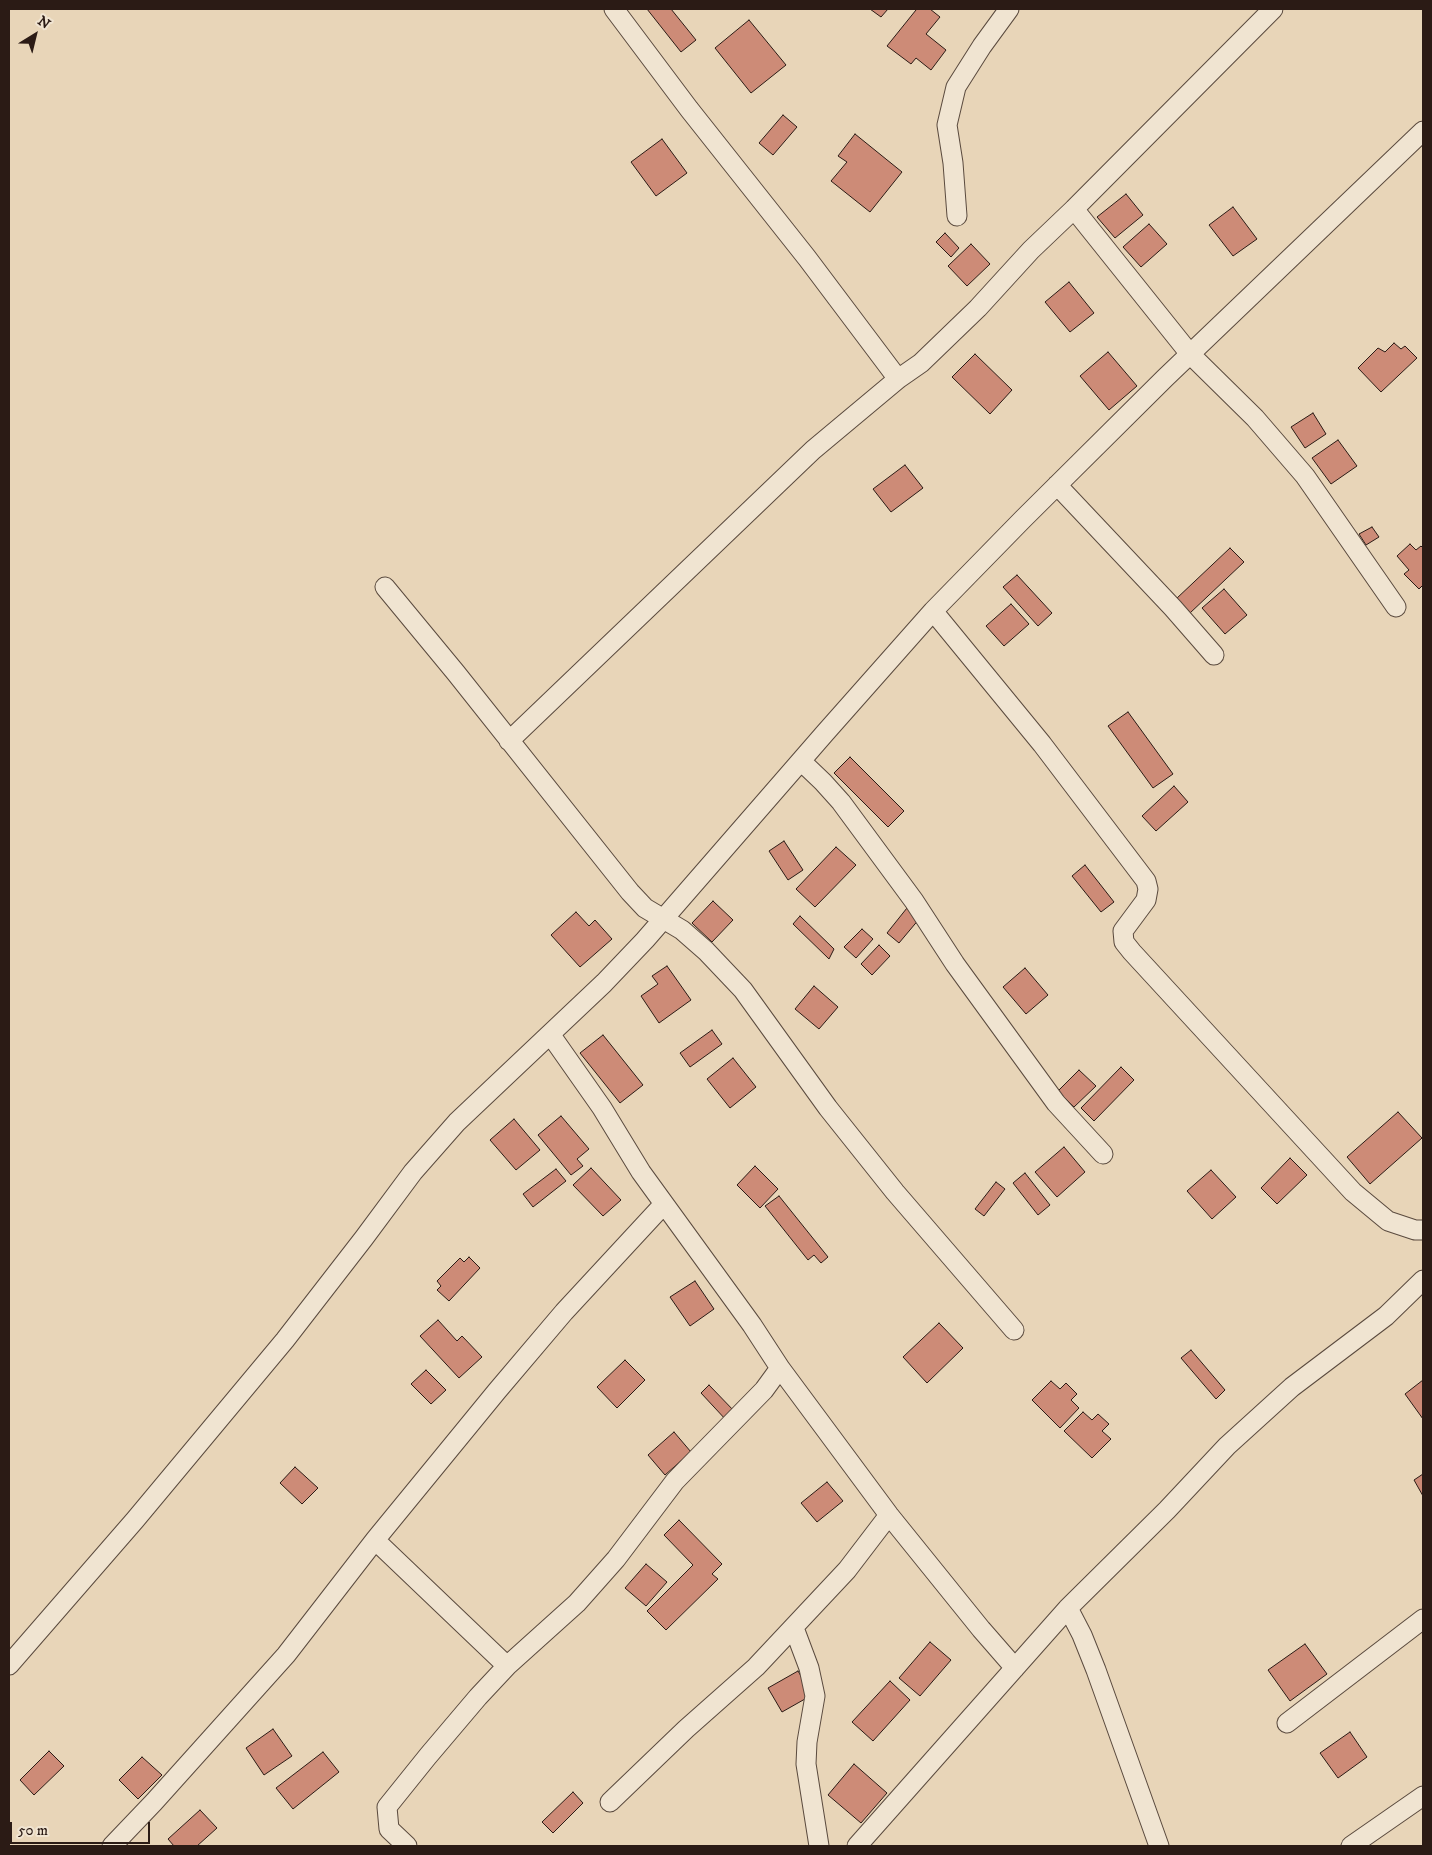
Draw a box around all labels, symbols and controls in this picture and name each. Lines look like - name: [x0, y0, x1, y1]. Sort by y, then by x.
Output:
- north arrow: [10, 10, 60, 60]
- text: N: [34, 12, 54, 34]
- scale bar: [12, 1812, 152, 1844]
- text: 50 m: [18, 1821, 48, 1840]

